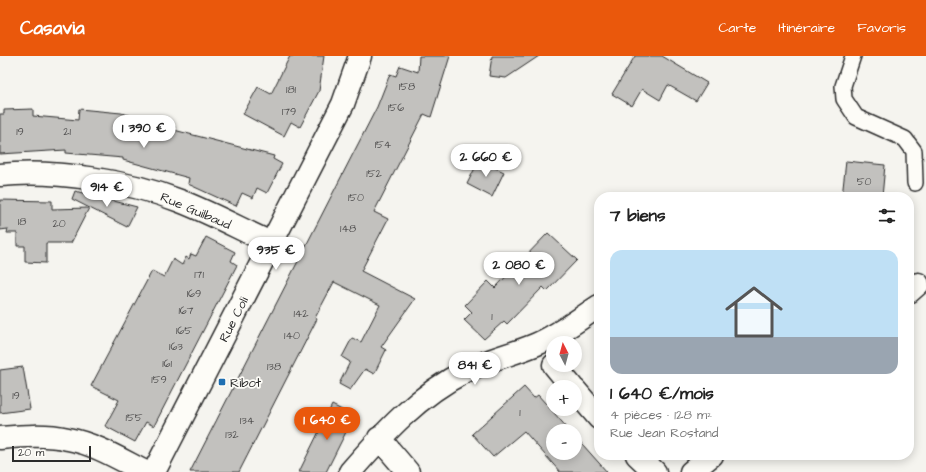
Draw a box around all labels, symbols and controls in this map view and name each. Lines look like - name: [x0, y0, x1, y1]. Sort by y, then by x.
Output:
- text: Casavia: [20, 15, 85, 42]
- text: Carte: [718, 18, 756, 38]
- text: Itinéraire: [778, 18, 835, 38]
- text: Favoris: [857, 18, 906, 38]
- house number: 158: [399, 79, 415, 94]
- house number: 181: [286, 82, 297, 97]
- house number: 156: [388, 100, 404, 115]
- house number: 179: [282, 104, 296, 119]
- pin: 1 390 €: [107, 115, 181, 149]
- text: 1 390 €: [122, 119, 166, 137]
- house number: 19: [16, 124, 24, 139]
- house number: 21: [63, 124, 71, 139]
- house number: 154: [375, 137, 392, 152]
- pin: 2 660 €: [449, 144, 523, 178]
- text: 2 660 €: [460, 148, 512, 166]
- house number: 152: [366, 166, 382, 181]
- pin: 914 €: [79, 174, 135, 208]
- house number: 50: [857, 174, 871, 189]
- text: 914 €: [90, 178, 124, 196]
- street label: Rue Guilbaud: [158, 188, 234, 234]
- house number: 150: [348, 190, 364, 205]
- text: 7 biens: [610, 204, 666, 228]
- icon: filters: [876, 205, 898, 227]
- house number: 18: [18, 214, 26, 229]
- house number: 20: [52, 216, 66, 231]
- house number: 148: [340, 221, 356, 236]
- pin: 935 €: [248, 237, 304, 271]
- text: 935 €: [257, 241, 295, 259]
- pin: 2 080 €: [482, 252, 556, 286]
- text: 2 080 €: [492, 256, 546, 274]
- house number: 171: [194, 267, 204, 282]
- icon: home: [718, 276, 790, 348]
- house number: 169: [187, 286, 201, 301]
- street label: Rue Coli: [215, 294, 253, 345]
- house number: 167: [178, 303, 194, 318]
- house number: 142: [293, 306, 309, 321]
- house number: 1: [491, 309, 493, 324]
- house number: 165: [176, 323, 192, 338]
- house number: 140: [284, 328, 300, 343]
- north arrow: [546, 336, 582, 372]
- map controls: [546, 336, 582, 460]
- house number: 163: [169, 339, 183, 354]
- pin: 841 €: [447, 352, 503, 386]
- house number: 161: [162, 356, 172, 371]
- text: 841 €: [458, 356, 492, 374]
- house number: 138: [267, 359, 281, 374]
- house number: 159: [151, 372, 167, 387]
- place label: Ribot: [230, 374, 262, 392]
- marker: Ribot: [217, 377, 227, 387]
- button: +: [546, 380, 582, 416]
- text: 1 640 €/mois: [610, 382, 714, 406]
- house number: 19: [12, 388, 20, 403]
- house number: 1: [519, 405, 521, 420]
- text: 4 pièces · 128 m²: [610, 406, 712, 424]
- pin: 1 640 €: [290, 407, 364, 441]
- house number: 155: [126, 410, 143, 425]
- text: 1 640 €: [303, 411, 351, 429]
- house number: 134: [240, 413, 255, 428]
- button: −: [546, 424, 582, 460]
- text: Rue Jean Rostand: [610, 424, 718, 442]
- house number: 132: [225, 427, 239, 442]
- scale bar: [12, 444, 91, 463]
- text: 20 m: [18, 445, 44, 460]

